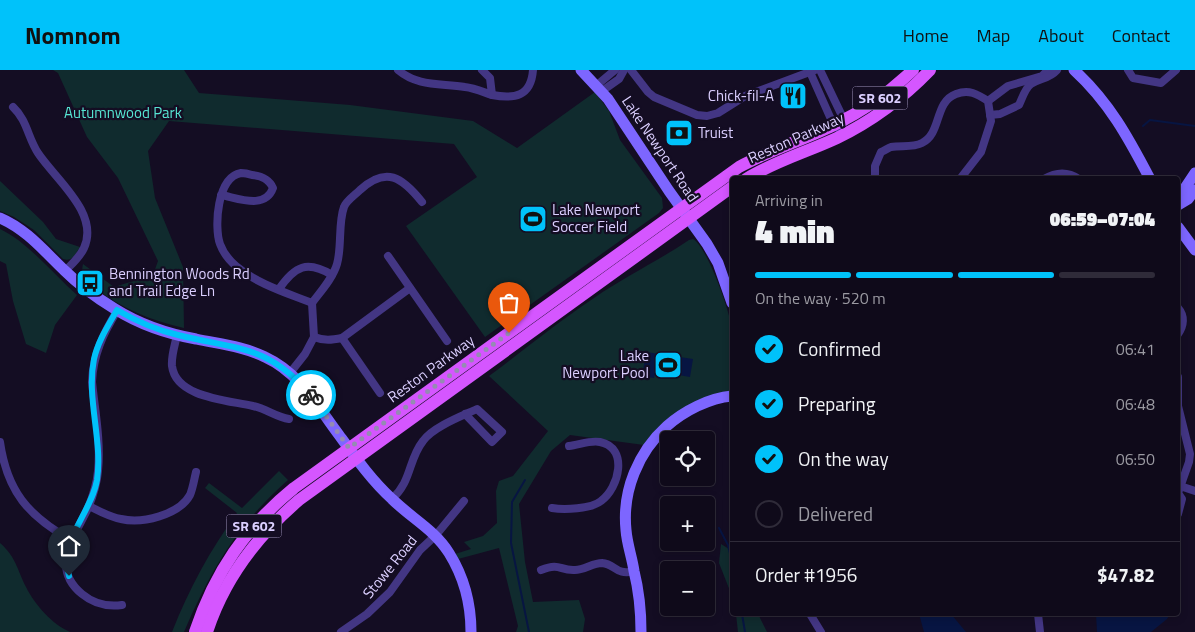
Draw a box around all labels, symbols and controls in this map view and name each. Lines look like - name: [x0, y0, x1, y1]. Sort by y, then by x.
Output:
- text: Nomnom: [25, 17, 121, 53]
- text: Home: [903, 22, 949, 49]
- text: Map: [977, 22, 1010, 49]
- text: About: [1038, 22, 1084, 49]
- text: Contact: [1112, 22, 1170, 49]
- restaurant icon: Chick-fil-A: [778, 81, 808, 111]
- place label: Chick-fil-A: [708, 84, 774, 107]
- road number: SR 602: [852, 86, 908, 110]
- street label: Lake Newport Road: [616, 91, 705, 206]
- park label: Autumnwood Park: [64, 101, 182, 124]
- street label: Reston Parkway: [744, 106, 848, 169]
- bank icon: Truist: [664, 118, 694, 148]
- place label: Truist: [698, 121, 734, 144]
- text: Arriving in: [755, 188, 823, 212]
- place label: Lake Newport Soccer Field: [552, 198, 641, 238]
- sports icon: Lake Newport Soccer Field: [518, 204, 548, 234]
- text: 06:59–07:04: [1050, 204, 1155, 233]
- text: 4 min: [755, 207, 835, 255]
- place label: Bennington Woods Rd and Trail Edge Ln: [109, 262, 250, 302]
- bus stop icon: Bennington Woods Rd and Trail Edge Ln: [75, 268, 105, 298]
- pin: [488, 282, 530, 333]
- text: On the way · 520 m: [755, 286, 886, 310]
- icon: bag: [495, 289, 523, 317]
- street label: Reston Parkway: [382, 329, 479, 408]
- text: Confirmed: [798, 334, 881, 363]
- icon: check: [755, 335, 783, 363]
- text: 06:41: [1116, 337, 1155, 361]
- place label: Lake Newport Pool: [562, 344, 649, 384]
- sports icon: Lake Newport Pool: [653, 350, 683, 380]
- courier: [286, 370, 336, 420]
- icon: bike: [297, 381, 325, 409]
- text: Preparing: [798, 389, 875, 418]
- icon: check: [755, 390, 783, 418]
- text: 06:48: [1116, 392, 1155, 416]
- map controls: [660, 431, 715, 616]
- button: locate: [660, 431, 715, 486]
- text: On the way: [798, 444, 889, 473]
- icon: check: [755, 445, 783, 473]
- text: 06:50: [1116, 447, 1155, 471]
- button: +: [660, 496, 715, 551]
- text: Delivered: [798, 499, 873, 528]
- road number: SR 602: [226, 514, 282, 538]
- pin: [48, 525, 90, 576]
- street label: Stowe Road: [357, 530, 422, 603]
- icon: home: [55, 532, 83, 560]
- text: Order #1956: [755, 560, 857, 589]
- text: $47.82: [1097, 560, 1155, 589]
- button: −: [660, 561, 715, 616]

